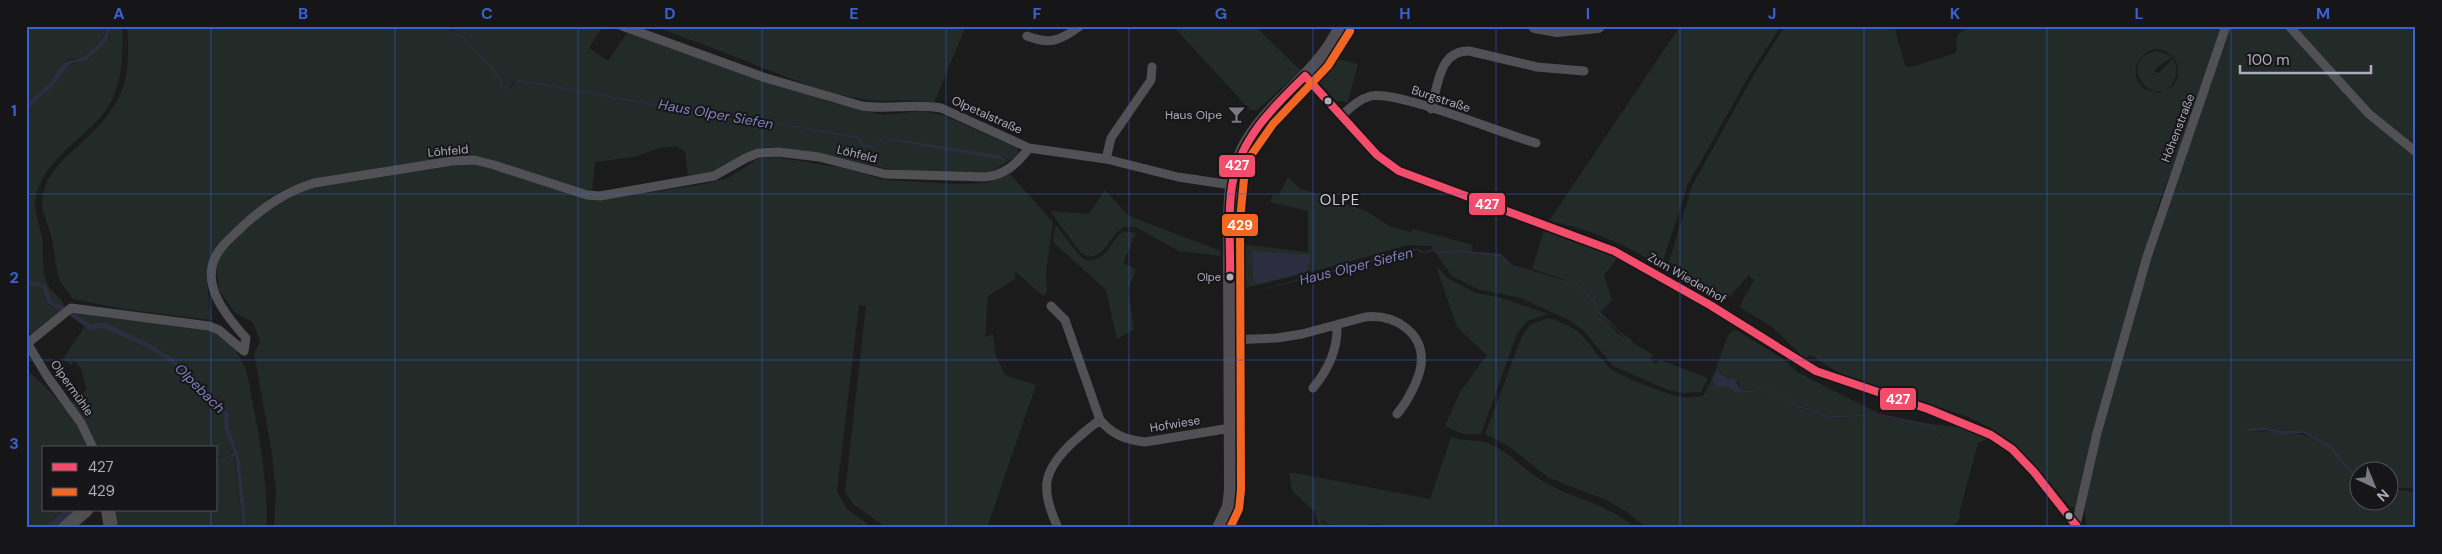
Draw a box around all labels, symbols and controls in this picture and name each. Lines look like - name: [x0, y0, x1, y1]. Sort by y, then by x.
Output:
- text: A: [113, 3, 125, 24]
- text: B: [298, 3, 308, 24]
- text: C: [481, 3, 493, 24]
- text: D: [664, 3, 676, 24]
- text: E: [849, 3, 859, 24]
- text: F: [1033, 3, 1042, 24]
- text: G: [1215, 3, 1227, 24]
- text: H: [1399, 3, 1411, 24]
- text: I: [1586, 3, 1590, 24]
- text: J: [1768, 3, 1776, 24]
- text: K: [1950, 3, 1961, 24]
- text: L: [2135, 3, 2144, 24]
- text: M: [2316, 3, 2330, 24]
- scale bar: [2240, 42, 2371, 74]
- text: 100 m: [2247, 50, 2290, 70]
- street label: Burgstraße: [1409, 82, 1473, 116]
- street label: Höhenstraße: [2158, 91, 2198, 164]
- street label: Olpetalstraße: [949, 92, 1025, 138]
- water label: Haus Olper Siefen: [657, 95, 775, 133]
- unlabelled marker: [1323, 96, 1333, 106]
- text: 1: [11, 100, 17, 121]
- bar icon: Haus Olpe: [1226, 105, 1246, 125]
- place label: Haus Olpe: [1165, 107, 1222, 123]
- street label: Löhfeld: [427, 141, 469, 161]
- street label: Löhfeld: [835, 141, 879, 167]
- line badge: 427: [1218, 154, 1256, 178]
- text: 427: [1225, 156, 1250, 174]
- district label: OLPE: [1320, 190, 1360, 210]
- line badge: 427: [1468, 192, 1506, 216]
- text: 427: [1475, 195, 1500, 213]
- line badge: 429: [1221, 213, 1259, 237]
- text: 429: [1227, 216, 1253, 234]
- water label: Haus Olper Siefen: [1297, 243, 1415, 289]
- street label: Zum Wiedenhof: [1645, 249, 1729, 307]
- text: 2: [9, 267, 19, 288]
- place label: Olpe: [1197, 270, 1221, 284]
- marker: Olpe: [1225, 272, 1235, 282]
- street label: Olpermühle: [47, 357, 97, 419]
- water label: Olpebach: [171, 359, 229, 417]
- line badge: 427: [1879, 387, 1917, 411]
- text: 427: [1886, 390, 1911, 408]
- street label: Hofwiese: [1149, 412, 1202, 436]
- text: 3: [9, 433, 19, 454]
- legend: [42, 446, 218, 512]
- text: 427: [88, 457, 114, 477]
- north arrow: [2350, 462, 2400, 512]
- text: 429: [88, 481, 115, 501]
- text: N: [2373, 485, 2393, 505]
- unlabelled marker: [2064, 511, 2074, 521]

